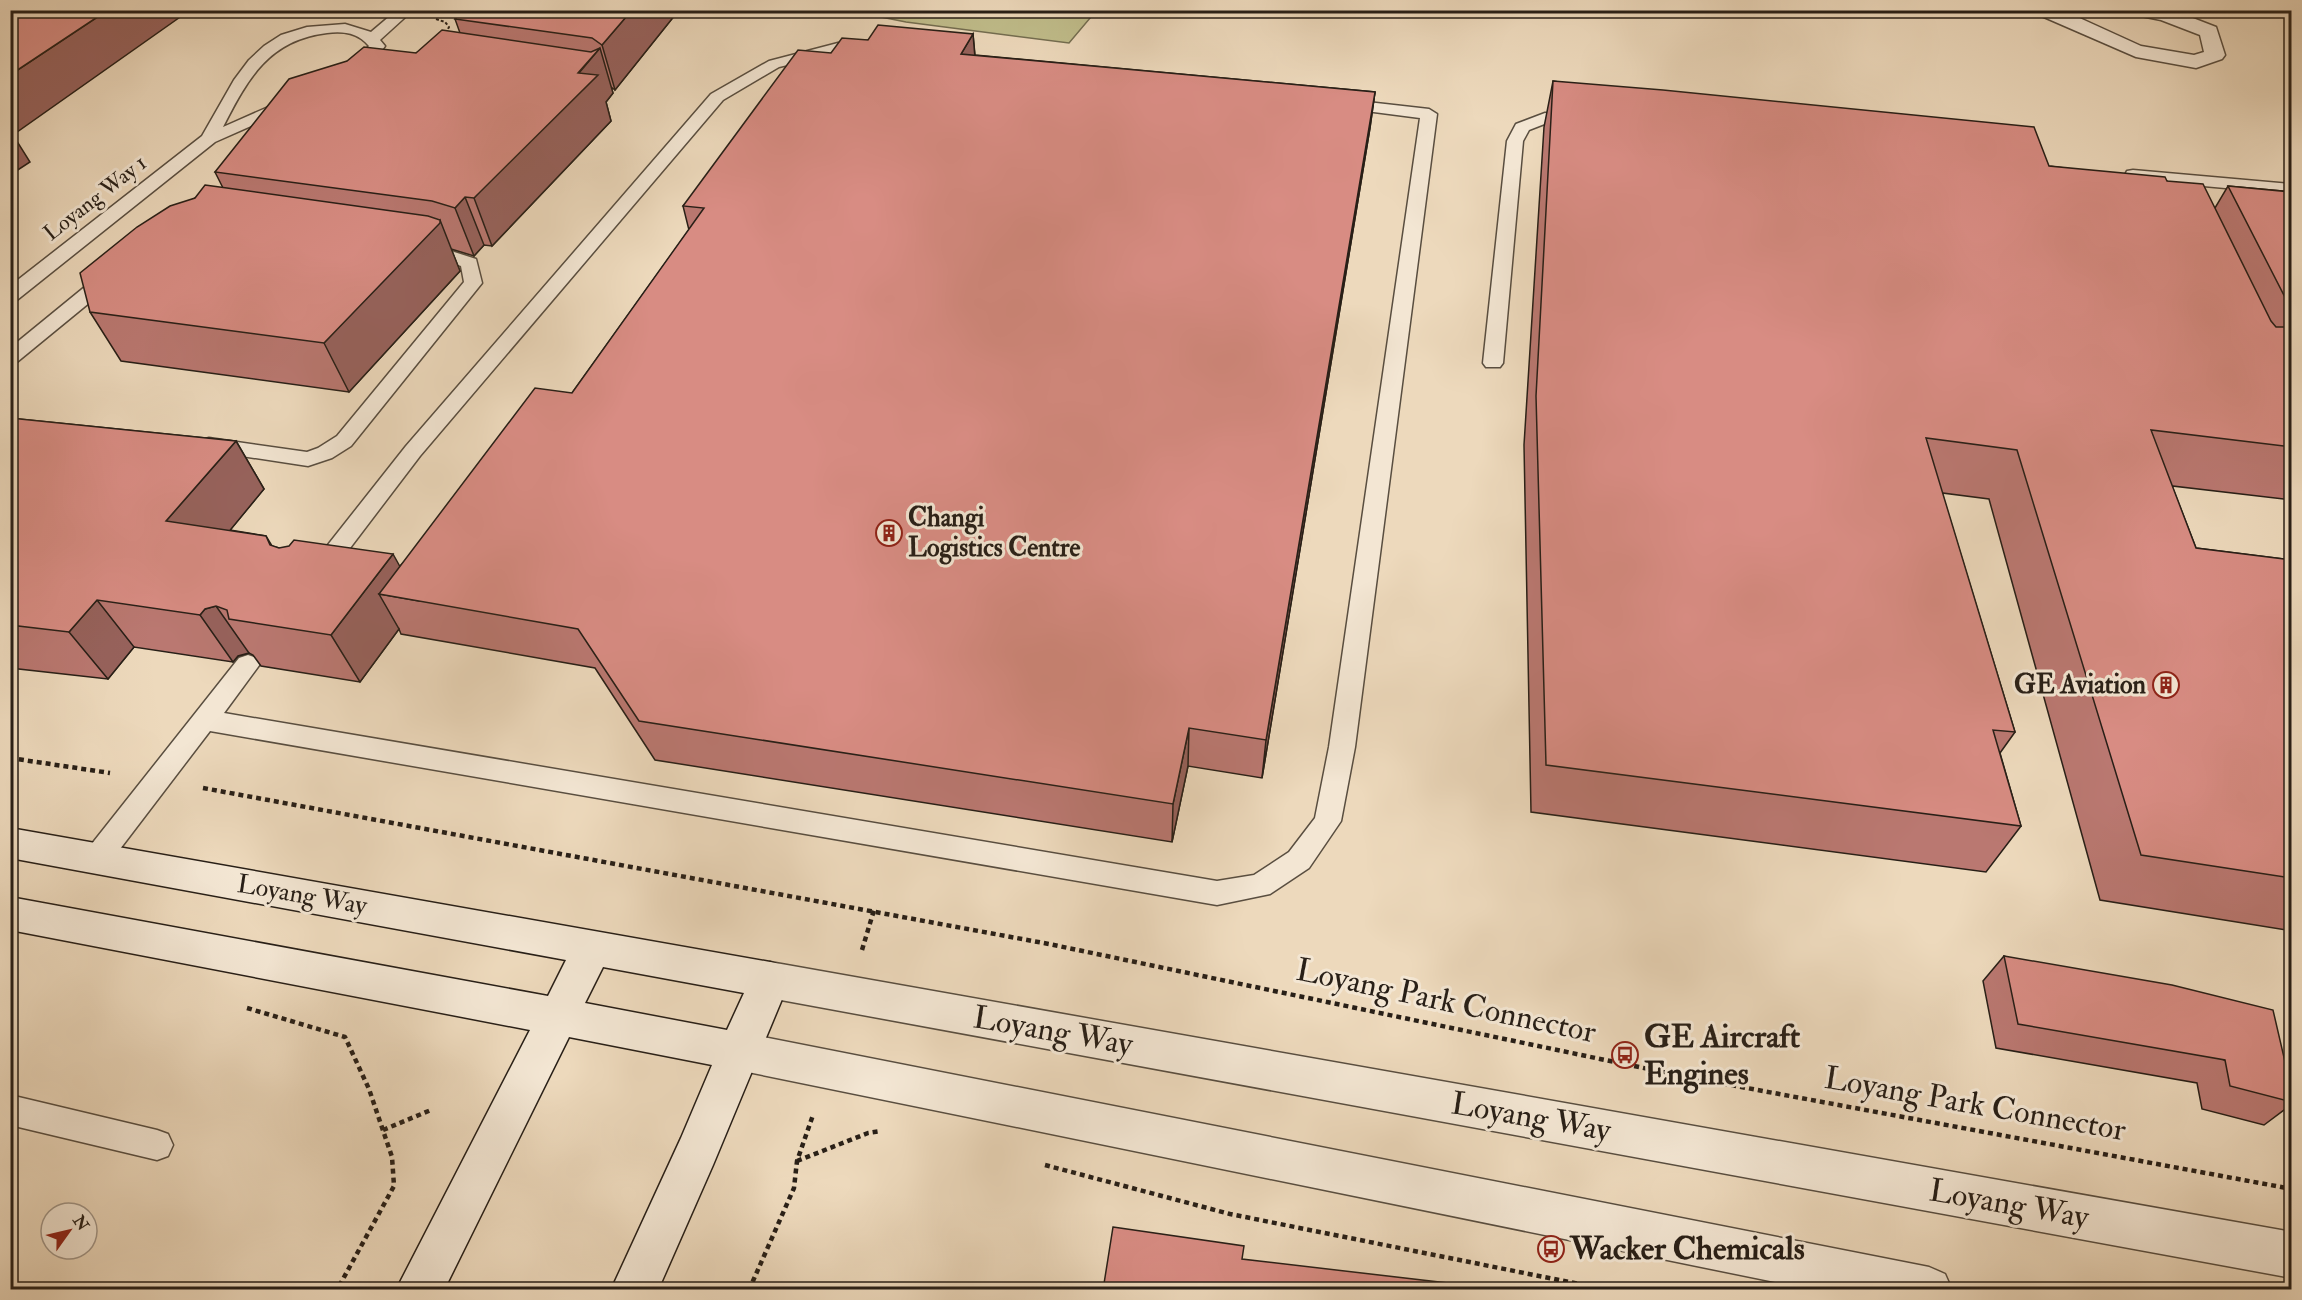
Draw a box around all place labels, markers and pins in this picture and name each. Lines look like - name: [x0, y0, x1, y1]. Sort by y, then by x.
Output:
- place label: Changi Logistics Centre: [908, 502, 1080, 565]
- building icon: Changi Logistics Centre: [874, 518, 904, 548]
- place label: GE Aviation: [2014, 669, 2147, 701]
- building icon: GE Aviation: [2151, 670, 2181, 700]
- place label: GE Aircraft Engines: [1644, 1017, 1801, 1094]
- bus stop icon: GE Aircraft Engines: [1610, 1040, 1640, 1070]
- place label: Wacker Chemicals: [1569, 1229, 1805, 1269]
- bus stop icon: Wacker Chemicals: [1536, 1234, 1566, 1264]

